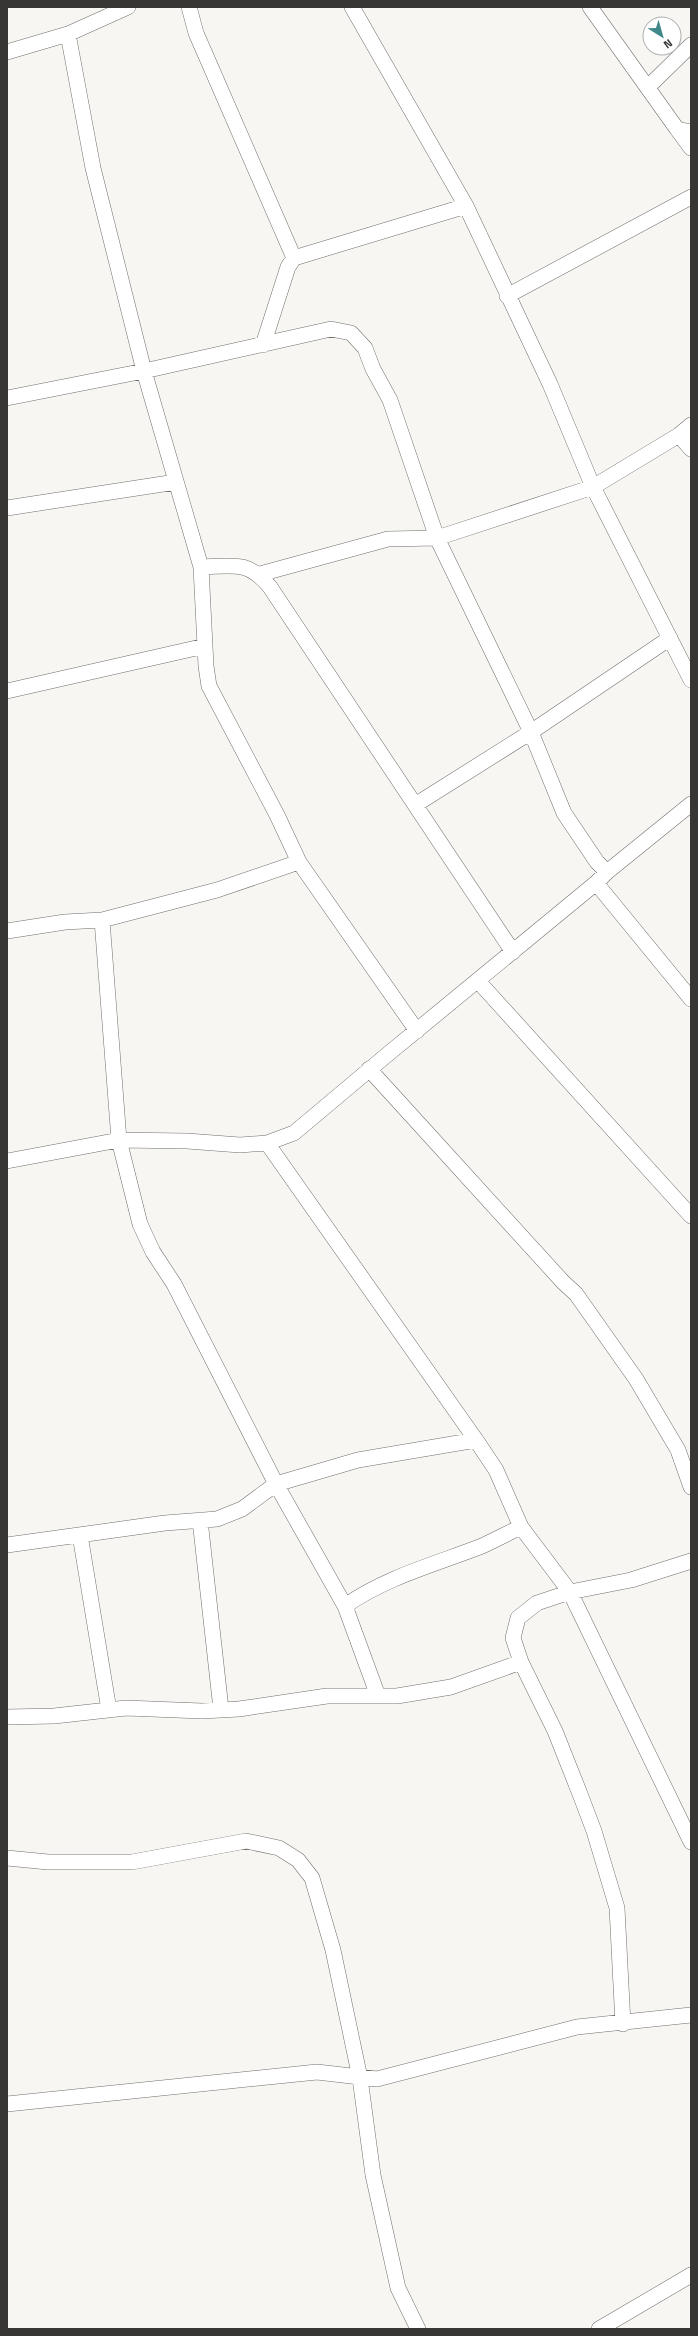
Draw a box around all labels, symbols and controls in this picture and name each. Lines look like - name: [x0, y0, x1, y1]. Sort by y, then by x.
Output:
- north arrow: [642, 16, 682, 56]
- text: N: [660, 35, 676, 53]

